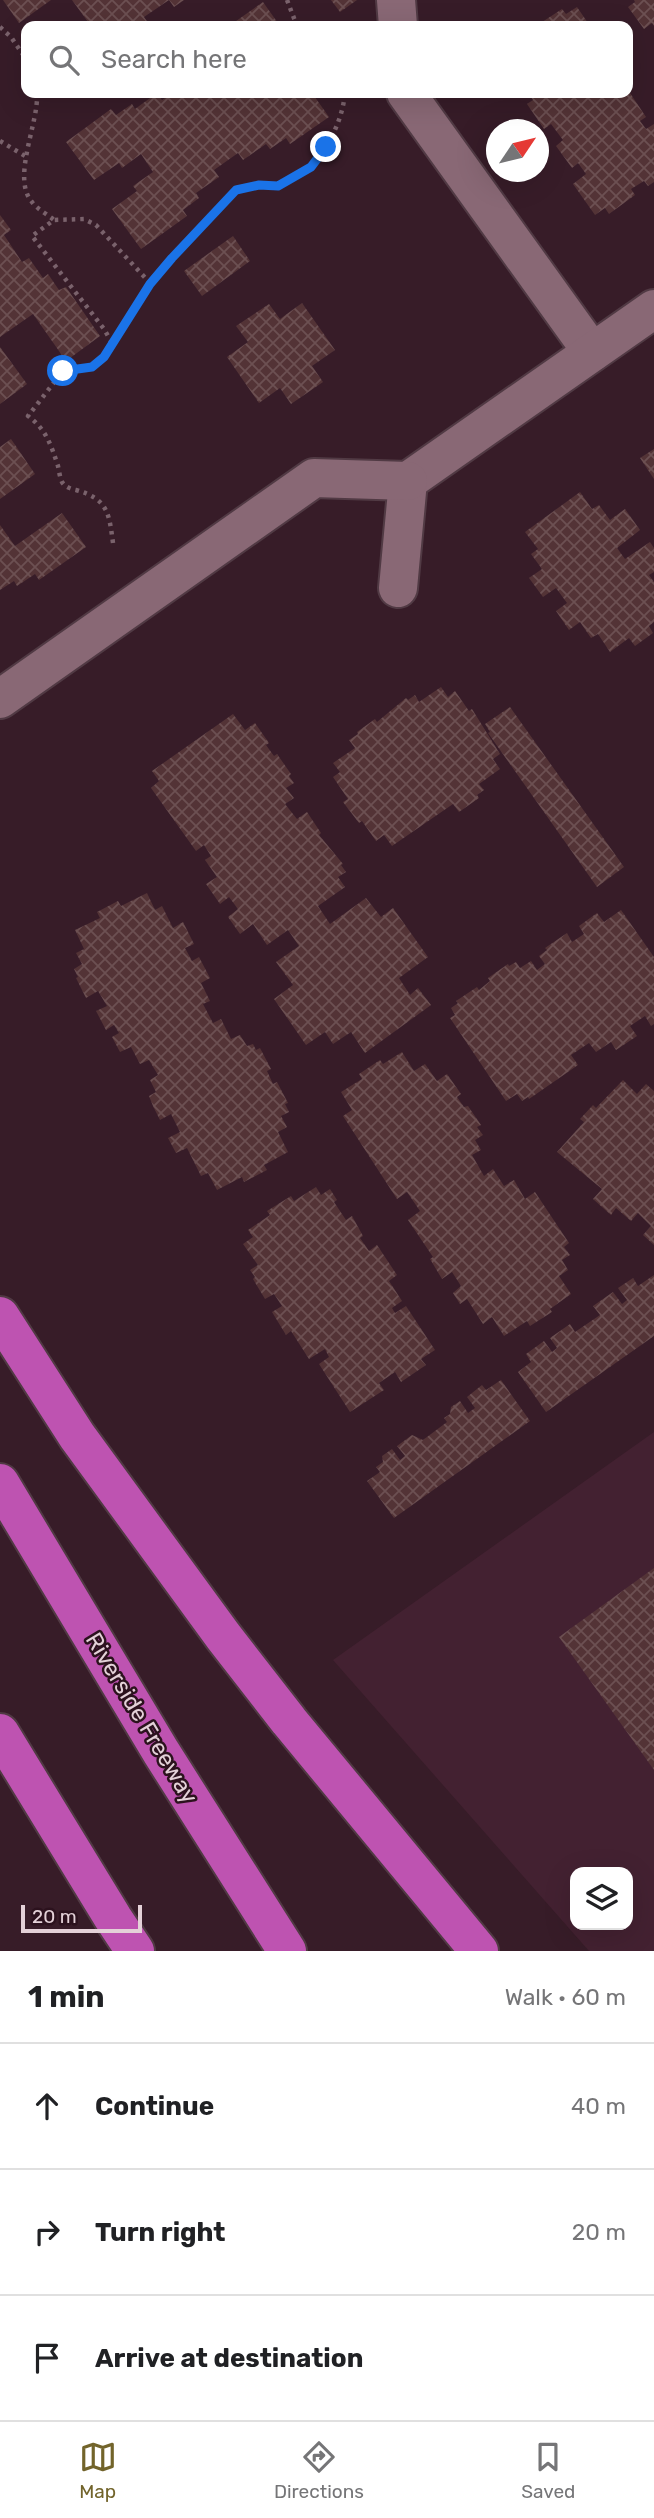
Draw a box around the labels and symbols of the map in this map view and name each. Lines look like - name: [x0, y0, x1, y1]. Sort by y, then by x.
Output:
- north arrow: [486, 119, 549, 182]
- route end: [310, 131, 341, 162]
- route start: [47, 355, 78, 386]
- street label: Riverside Freeway: [80, 1627, 204, 1809]
- scale bar: [21, 1902, 142, 1934]

